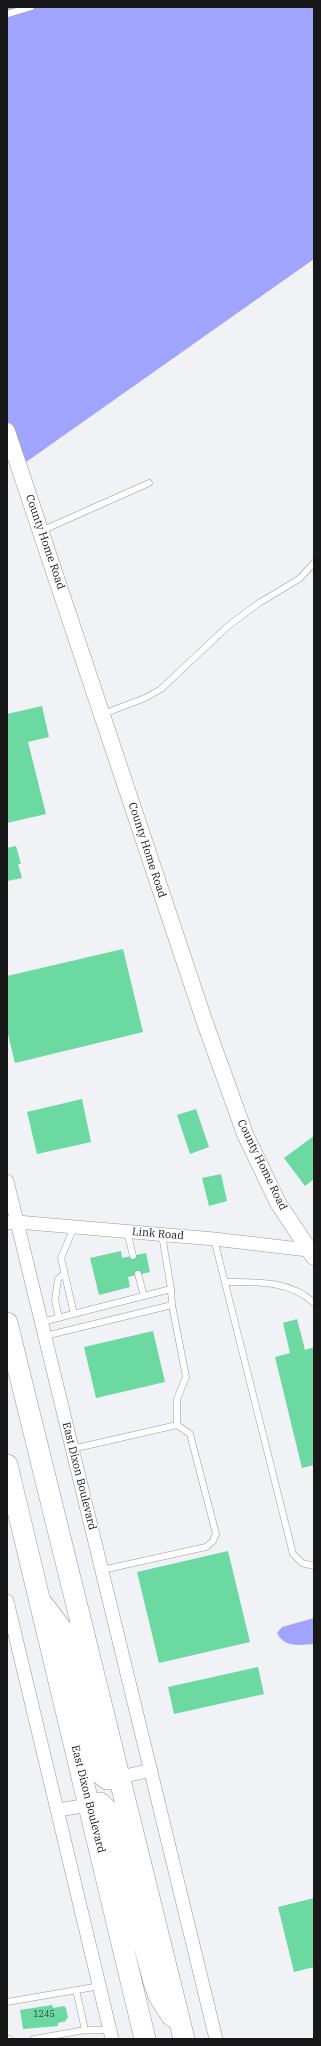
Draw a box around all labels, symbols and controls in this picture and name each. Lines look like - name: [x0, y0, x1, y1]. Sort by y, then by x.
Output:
- street label: County Home Road: [23, 493, 67, 591]
- street label: County Home Road: [125, 801, 169, 899]
- street label: County Home Road: [234, 1117, 290, 1213]
- street label: Link Road: [131, 1225, 185, 1243]
- street label: East Dixon Boulevard: [59, 1421, 99, 1531]
- street label: East Dixon Boulevard: [68, 1744, 108, 1854]
- house number: 1245: [33, 2009, 55, 2019]

